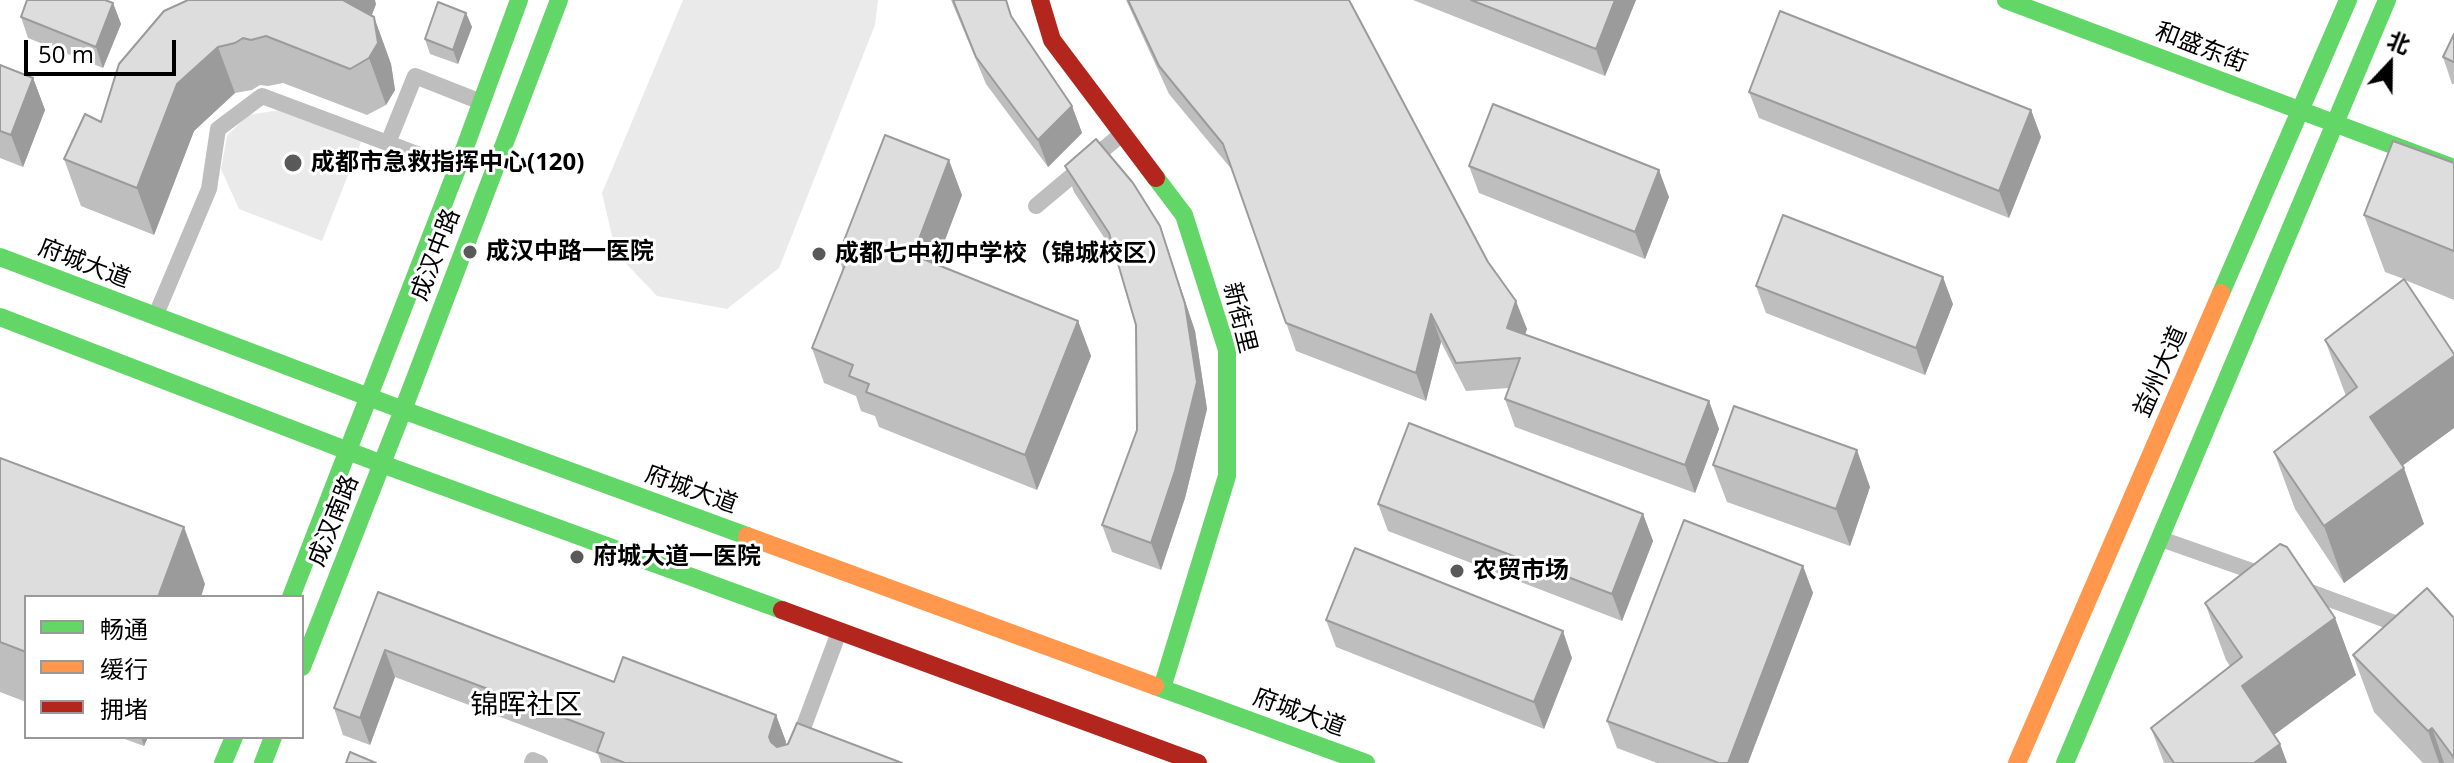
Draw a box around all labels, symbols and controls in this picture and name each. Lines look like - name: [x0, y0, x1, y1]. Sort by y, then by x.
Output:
- street label: 和盛东街: [2151, 17, 2251, 79]
- scale bar: [28, 24, 180, 74]
- north arrow: [2350, 24, 2430, 104]
- text: 北: [2383, 24, 2415, 60]
- text: 50 m: [38, 37, 94, 70]
- place label: 成都市急救指挥中心(120): [311, 149, 584, 177]
- marker: 成都市急救指挥中心(120): [282, 152, 304, 174]
- street label: 成汉中路: [405, 205, 467, 305]
- street label: 府城大道: [34, 233, 134, 295]
- place label: 成汉中路一医院: [486, 238, 654, 266]
- place label: 成都七中初中学校（锦城校区）: [835, 240, 1171, 268]
- marker: 成汉中路一医院: [461, 243, 479, 261]
- marker: 成都七中初中学校（锦城校区）: [810, 245, 828, 263]
- street label: 新街里: [1216, 280, 1262, 356]
- street label: 益州大道: [2128, 322, 2194, 422]
- street label: 府城大道: [641, 460, 741, 520]
- street label: 成汉南路: [303, 471, 365, 571]
- place label: 府城大道一医院: [593, 543, 761, 571]
- marker: 府城大道一医院: [568, 548, 586, 566]
- place label: 农贸市场: [1473, 557, 1569, 585]
- marker: 农贸市场: [1448, 562, 1466, 580]
- legend: [24, 595, 304, 739]
- text: 畅通: [100, 612, 148, 645]
- text: 缓行: [100, 652, 148, 685]
- street label: 府城大道: [1249, 683, 1349, 743]
- district label: 锦晖社区: [470, 689, 582, 723]
- text: 拥堵: [100, 692, 148, 725]

